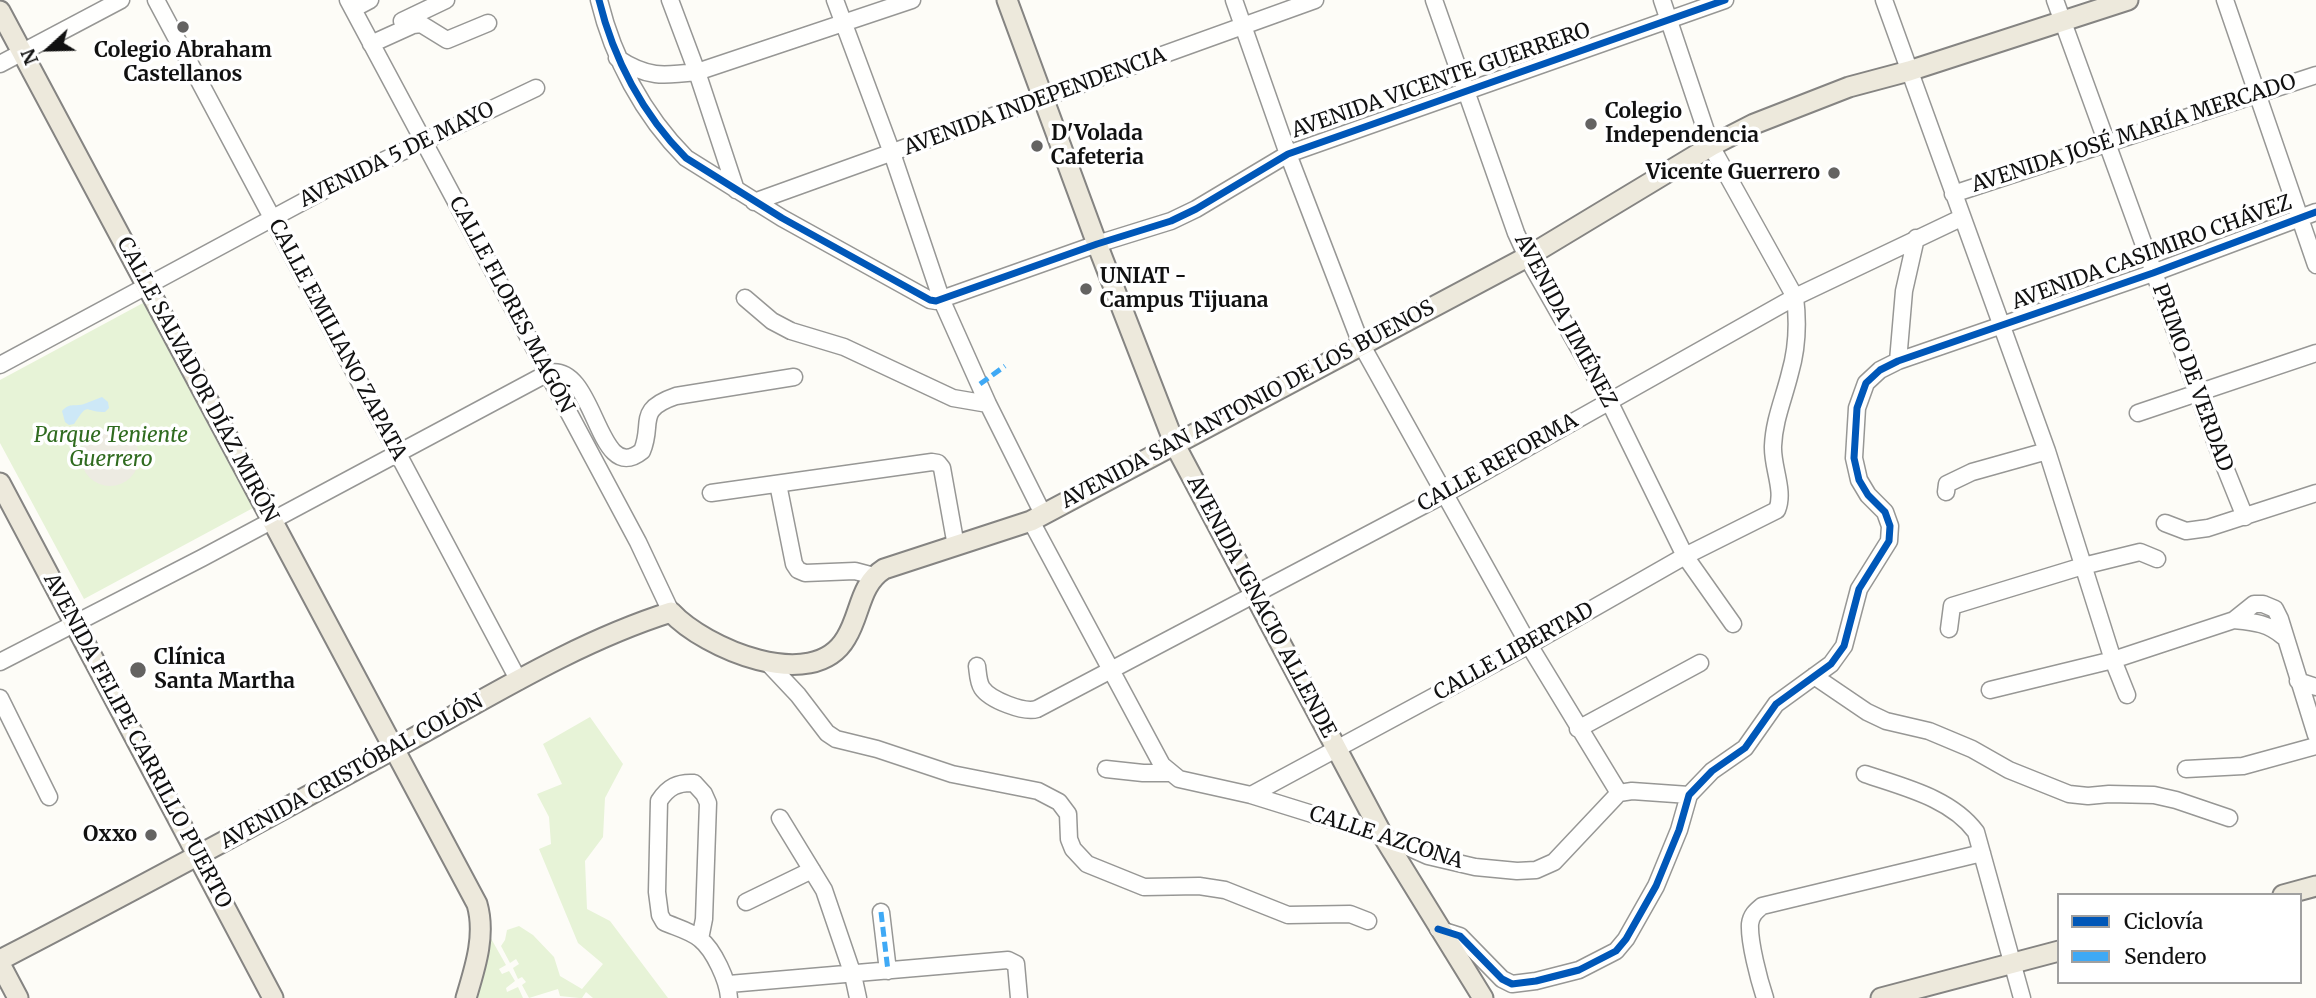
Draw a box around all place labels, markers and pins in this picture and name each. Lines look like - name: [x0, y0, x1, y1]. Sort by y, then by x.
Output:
- marker: Colegio Abraham Castellanos: [175, 19, 191, 35]
- place label: Colegio Abraham Castellanos: [94, 38, 272, 88]
- place label: Colegio Independencia: [1605, 99, 1759, 149]
- marker: Colegio Independencia: [1583, 116, 1599, 132]
- place label: D'Volada Cafeteria: [1051, 121, 1144, 171]
- marker: D'Volada Cafeteria: [1029, 138, 1045, 154]
- place label: Vicente Guerrero: [1646, 160, 1820, 186]
- marker: Vicente Guerrero: [1826, 165, 1842, 181]
- place label: UNIAT - Campus Tijuana: [1100, 264, 1269, 314]
- marker: UNIAT - Campus Tijuana: [1078, 281, 1094, 297]
- place label: Clínica Santa Martha: [154, 645, 295, 695]
- marker: Clínica Santa Martha: [128, 660, 148, 680]
- place label: Oxxo: [83, 822, 137, 848]
- marker: Oxxo: [143, 827, 159, 843]

